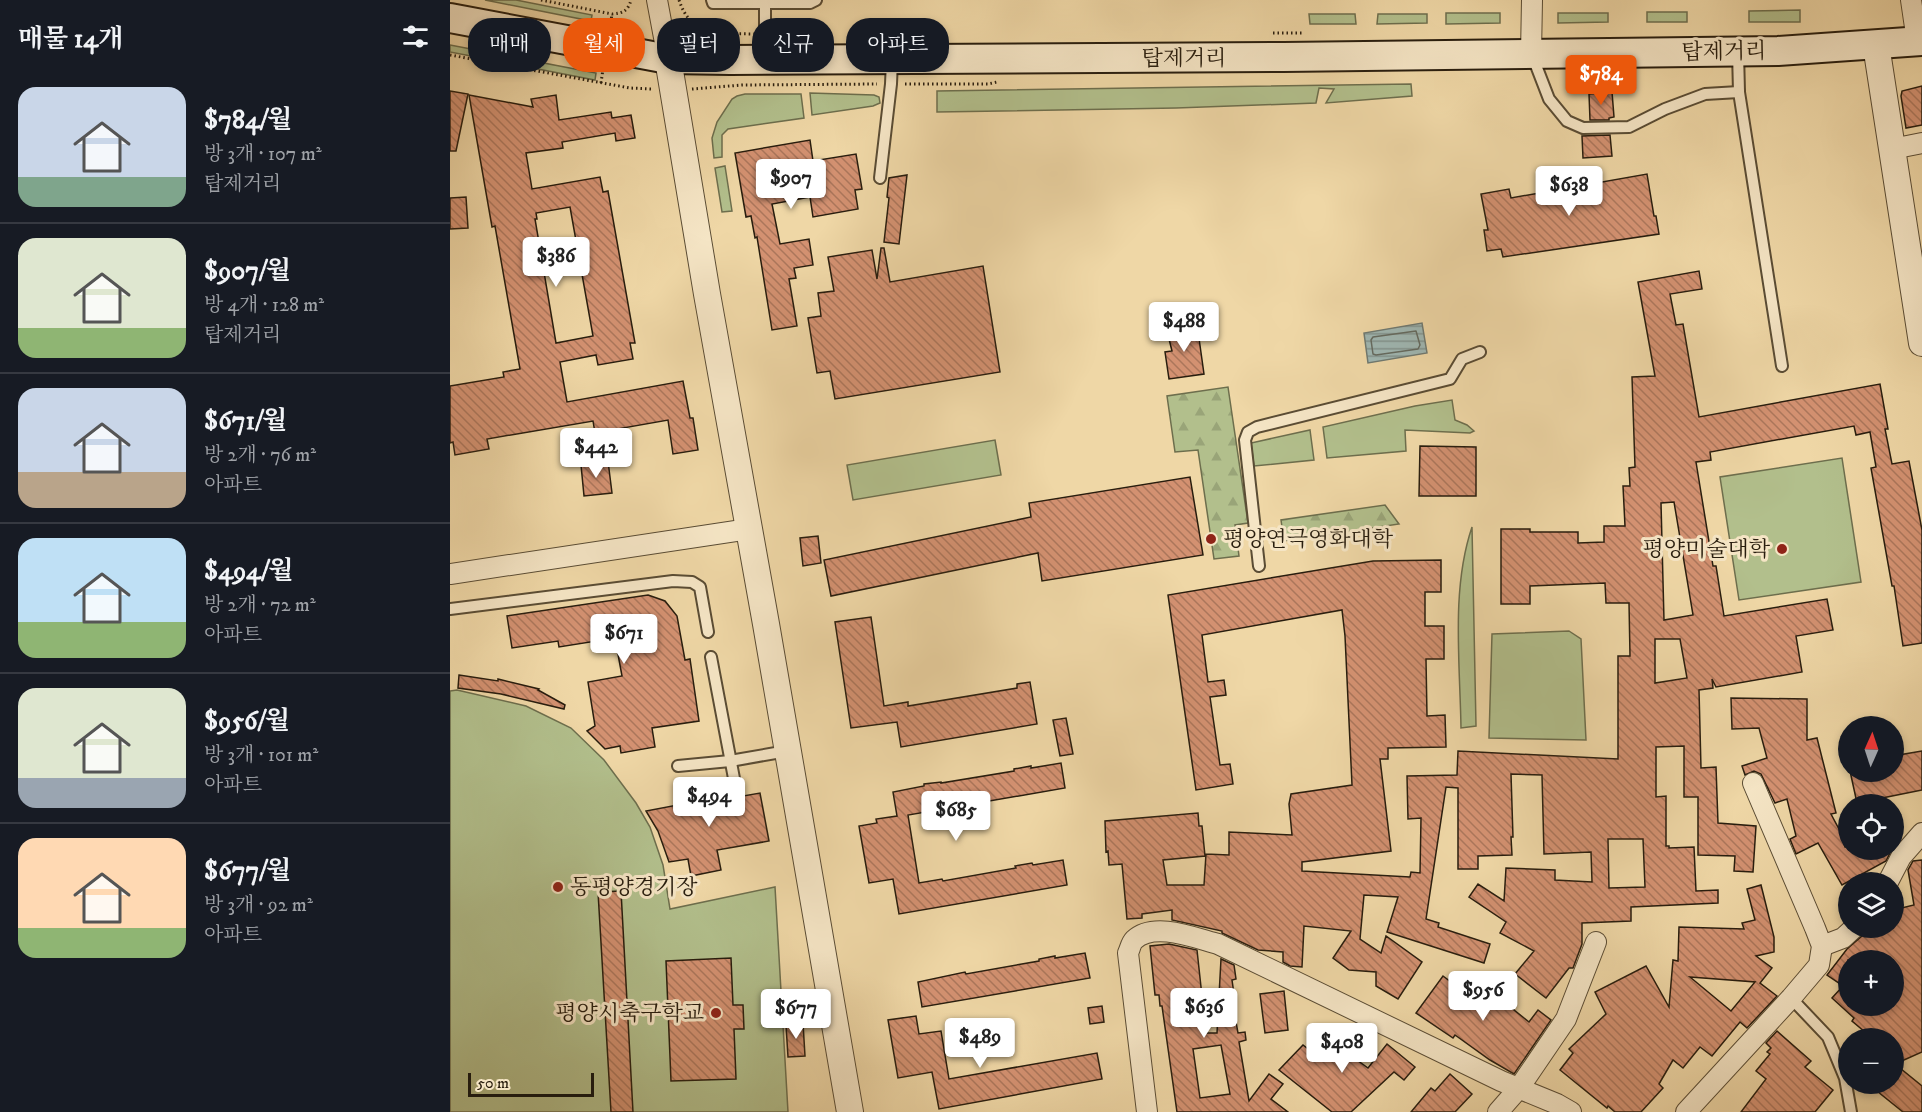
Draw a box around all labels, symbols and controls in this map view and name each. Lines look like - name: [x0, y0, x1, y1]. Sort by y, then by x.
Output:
- chip: 매매: [468, 18, 551, 72]
- chip: 월세: [563, 18, 645, 72]
- chip: 필터: [657, 18, 740, 72]
- chip: 신규: [752, 18, 834, 72]
- chip: 아파트: [846, 18, 949, 72]
- icon: filters: [399, 20, 432, 53]
- text: 매물 14개: [18, 23, 123, 56]
- street label: 탑제거리: [1681, 38, 1767, 66]
- street label: 탑제거리: [1141, 45, 1227, 72]
- pin: $784: [1565, 55, 1637, 106]
- text: $784: [1580, 62, 1622, 87]
- text: $784/월: [204, 104, 292, 137]
- icon: home: [66, 111, 138, 183]
- text: 방 3개 · 107 m²: [204, 142, 322, 167]
- pin: $907: [755, 159, 827, 210]
- text: $907: [770, 166, 812, 191]
- pin: $638: [1533, 166, 1605, 217]
- text: 탑제거리: [204, 172, 281, 197]
- text: $638: [1550, 173, 1588, 198]
- pin: $386: [520, 237, 592, 288]
- text: $386: [537, 244, 575, 269]
- text: $907/월: [204, 255, 291, 288]
- icon: home: [66, 262, 138, 334]
- text: 방 4개 · 128 m²: [204, 293, 324, 318]
- pin: $488: [1148, 302, 1220, 353]
- text: $488: [1163, 309, 1205, 334]
- text: 탑제거리: [204, 323, 281, 348]
- text: $671/월: [204, 405, 287, 438]
- icon: home: [66, 412, 138, 484]
- pin: $442: [560, 428, 632, 479]
- text: $442: [574, 435, 618, 460]
- text: 방 2개 · 76 m²: [204, 443, 316, 468]
- text: 아파트: [204, 473, 262, 498]
- place label: 평양연극영화대학: [1223, 526, 1394, 553]
- marker: 평양연극영화대학: [1204, 532, 1218, 546]
- place label: 평양미술대학: [1642, 536, 1771, 563]
- marker: 평양미술대학: [1775, 542, 1789, 556]
- text: $494/월: [204, 555, 293, 588]
- icon: home: [66, 562, 138, 634]
- text: 방 2개 · 72 m²: [204, 593, 316, 618]
- pin: $671: [588, 614, 660, 665]
- text: $671: [604, 621, 644, 646]
- text: 아파트: [204, 623, 262, 648]
- text: $956/월: [204, 705, 290, 738]
- icon: home: [66, 712, 138, 784]
- north arrow: [1838, 716, 1904, 782]
- map controls: [1838, 716, 1904, 1094]
- text: 방 3개 · 101 m²: [204, 743, 318, 768]
- text: 아파트: [204, 773, 262, 798]
- pin: $494: [673, 777, 745, 828]
- text: $494: [687, 784, 731, 809]
- pin: $685: [920, 791, 992, 842]
- button: locate: [1838, 794, 1904, 860]
- text: $685: [935, 798, 977, 823]
- text: $677/월: [204, 855, 291, 888]
- icon: home: [66, 862, 138, 934]
- button: layers: [1838, 872, 1904, 938]
- place label: 동평양경기장: [570, 874, 698, 901]
- marker: 동평양경기장: [551, 880, 565, 894]
- text: 방 3개 · 92 m²: [204, 893, 313, 918]
- text: 아파트: [204, 923, 262, 948]
- button: +: [1838, 950, 1904, 1016]
- pin: $956: [1447, 971, 1519, 1022]
- text: $956: [1462, 978, 1504, 1003]
- pin: $636: [1168, 988, 1240, 1039]
- pin: $677: [760, 989, 832, 1040]
- text: $636: [1184, 995, 1224, 1020]
- text: $677: [775, 996, 817, 1021]
- place label: 평양시축구학교: [555, 1000, 704, 1027]
- marker: 평양시축구학교: [709, 1006, 723, 1020]
- pin: $489: [944, 1018, 1016, 1069]
- pin: $408: [1306, 1023, 1378, 1074]
- text: $489: [959, 1025, 1001, 1050]
- button: −: [1838, 1028, 1904, 1094]
- text: $408: [1320, 1030, 1364, 1055]
- scale bar: [468, 1070, 594, 1098]
- text: 50 m: [477, 1073, 509, 1093]

